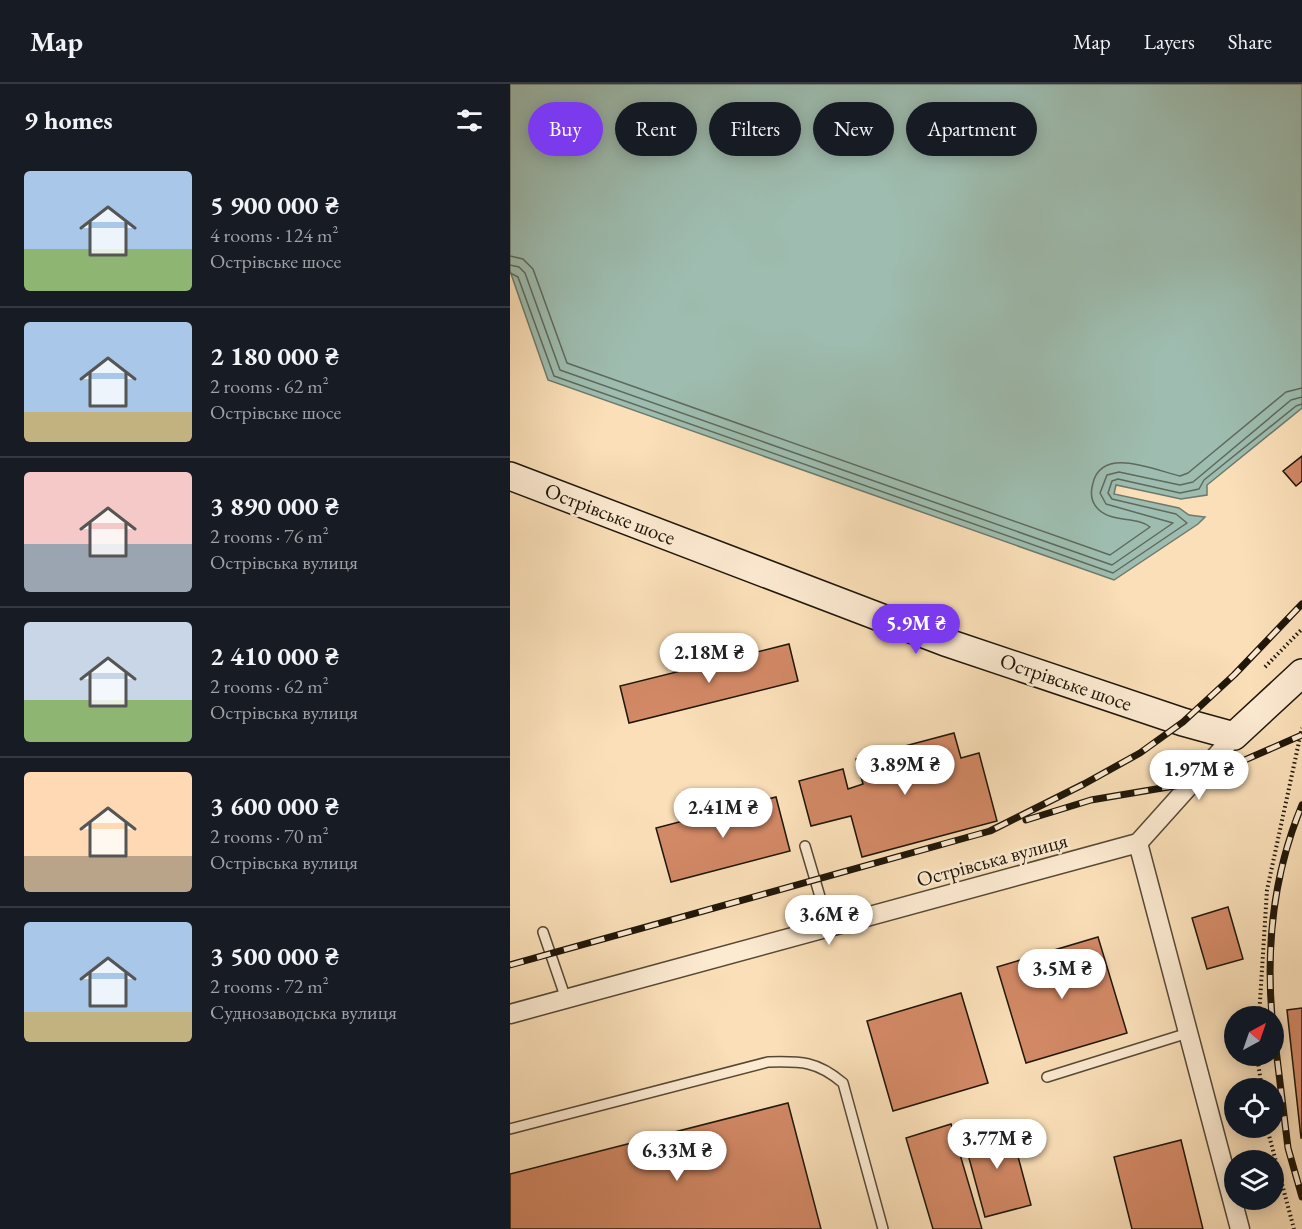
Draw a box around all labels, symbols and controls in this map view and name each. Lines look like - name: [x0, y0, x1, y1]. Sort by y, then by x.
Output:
- text: Map: [30, 23, 83, 59]
- text: Map: [1073, 28, 1111, 55]
- text: Layers: [1144, 28, 1195, 55]
- text: Share: [1228, 28, 1272, 55]
- chip: Buy: [528, 102, 603, 156]
- chip: Rent: [615, 102, 697, 156]
- chip: Filters: [709, 102, 801, 156]
- chip: New: [813, 102, 894, 156]
- chip: Apartment: [906, 102, 1037, 156]
- text: 9 homes: [24, 103, 113, 137]
- icon: filters: [453, 104, 486, 137]
- text: 5 900 000 ₴: [210, 188, 339, 222]
- icon: home: [72, 195, 144, 267]
- text: 4 rooms · 124 m²: [210, 222, 338, 248]
- text: Острівське шосе: [210, 248, 341, 274]
- text: 2 180 000 ₴: [210, 339, 339, 373]
- icon: home: [72, 346, 144, 418]
- text: 2 rooms · 62 m²: [210, 373, 329, 399]
- text: Острівське шосе: [210, 399, 341, 425]
- street label: Острівське шосе: [541, 476, 679, 551]
- text: 3 890 000 ₴: [210, 489, 339, 523]
- icon: home: [72, 496, 144, 568]
- text: 2 rooms · 76 m²: [210, 523, 329, 549]
- text: Острівська вулиця: [210, 549, 358, 575]
- pin: 5.9M ₴: [867, 604, 965, 655]
- text: 5.9M ₴: [886, 610, 946, 636]
- pin: 2.18M ₴: [654, 633, 764, 684]
- text: 2 410 000 ₴: [210, 639, 339, 673]
- text: 2.18M ₴: [674, 639, 744, 665]
- icon: home: [72, 646, 144, 718]
- street label: Острівське шосе: [997, 646, 1136, 717]
- text: 2 rooms · 62 m²: [210, 673, 329, 699]
- text: Острівська вулиця: [210, 699, 358, 725]
- pin: 3.89M ₴: [850, 745, 960, 796]
- pin: 1.97M ₴: [1144, 750, 1254, 801]
- text: 3.89M ₴: [870, 751, 940, 777]
- text: 1.97M ₴: [1164, 756, 1234, 782]
- pin: 2.41M ₴: [668, 788, 778, 839]
- text: 3 600 000 ₴: [210, 789, 339, 823]
- text: 2.41M ₴: [688, 794, 758, 820]
- icon: home: [72, 796, 144, 868]
- text: 2 rooms · 70 m²: [210, 823, 329, 849]
- street label: Острівська вулиця: [913, 826, 1070, 893]
- text: Острівська вулиця: [210, 849, 358, 875]
- pin: 3.6M ₴: [780, 895, 878, 946]
- text: 3.6M ₴: [799, 901, 859, 927]
- text: 3 500 000 ₴: [210, 939, 339, 973]
- icon: home: [72, 946, 144, 1018]
- pin: 3.5M ₴: [1013, 949, 1111, 1000]
- text: 3.5M ₴: [1032, 955, 1092, 981]
- text: 2 rooms · 72 m²: [210, 973, 329, 999]
- text: Суднозаводська вулиця: [210, 999, 397, 1025]
- north arrow: [1224, 1006, 1284, 1066]
- map controls: [1224, 1006, 1284, 1210]
- button: locate: [1224, 1078, 1284, 1138]
- pin: 3.77M ₴: [942, 1119, 1052, 1170]
- text: 3.77M ₴: [962, 1125, 1032, 1151]
- pin: 6.33M ₴: [622, 1131, 732, 1182]
- text: 6.33M ₴: [642, 1137, 712, 1163]
- button: layers: [1224, 1150, 1284, 1210]

